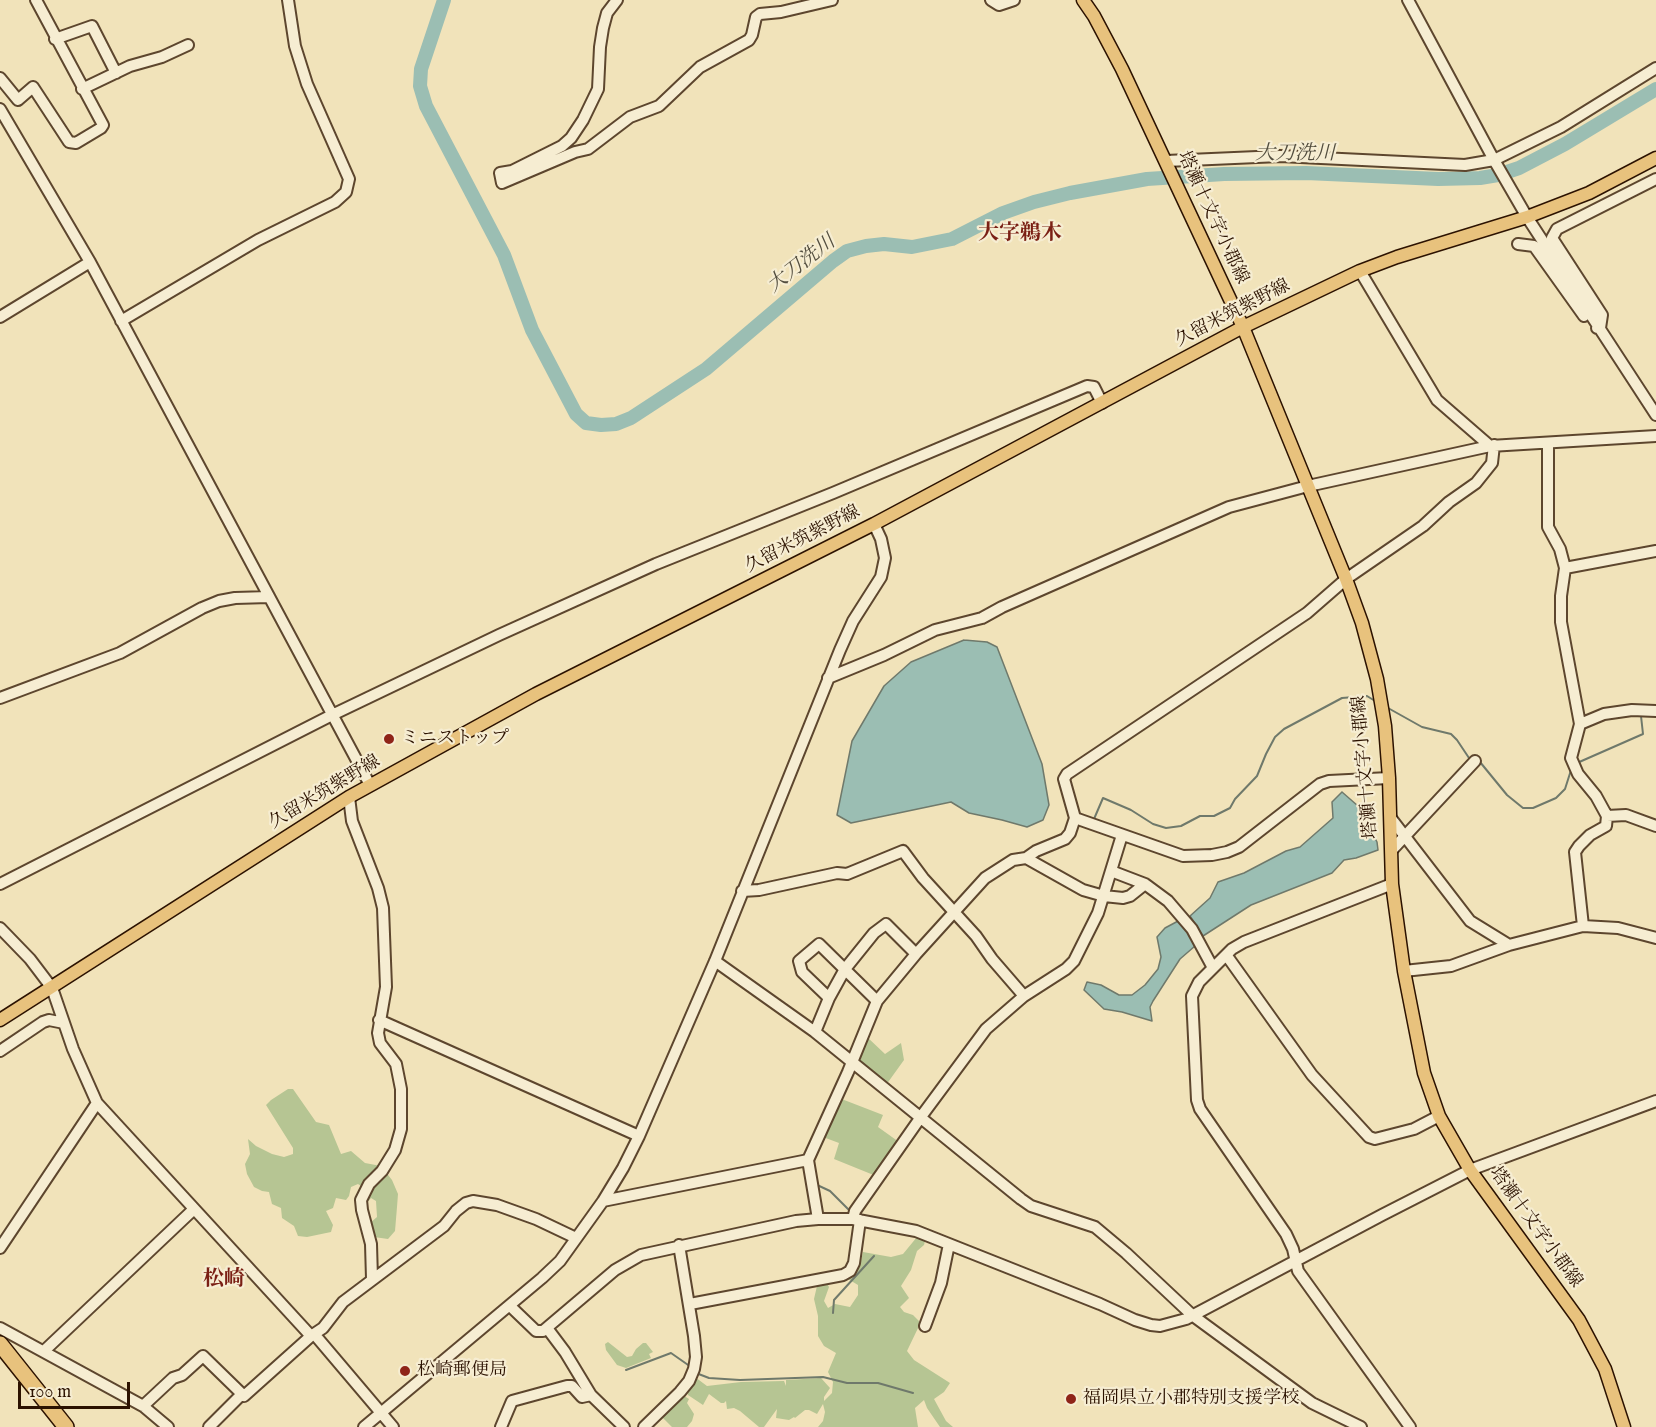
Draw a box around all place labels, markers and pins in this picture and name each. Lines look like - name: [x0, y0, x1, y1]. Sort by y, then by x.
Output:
- place label: ミニストップ: [401, 728, 509, 750]
- marker: ミニストップ: [382, 732, 396, 746]
- place label: 松崎郵便局: [417, 1360, 507, 1382]
- marker: 松崎郵便局: [398, 1364, 412, 1378]
- place label: 福岡県立小郡特別支援学校: [1083, 1388, 1299, 1410]
- marker: 福岡県立小郡特別支援学校: [1064, 1392, 1078, 1406]

